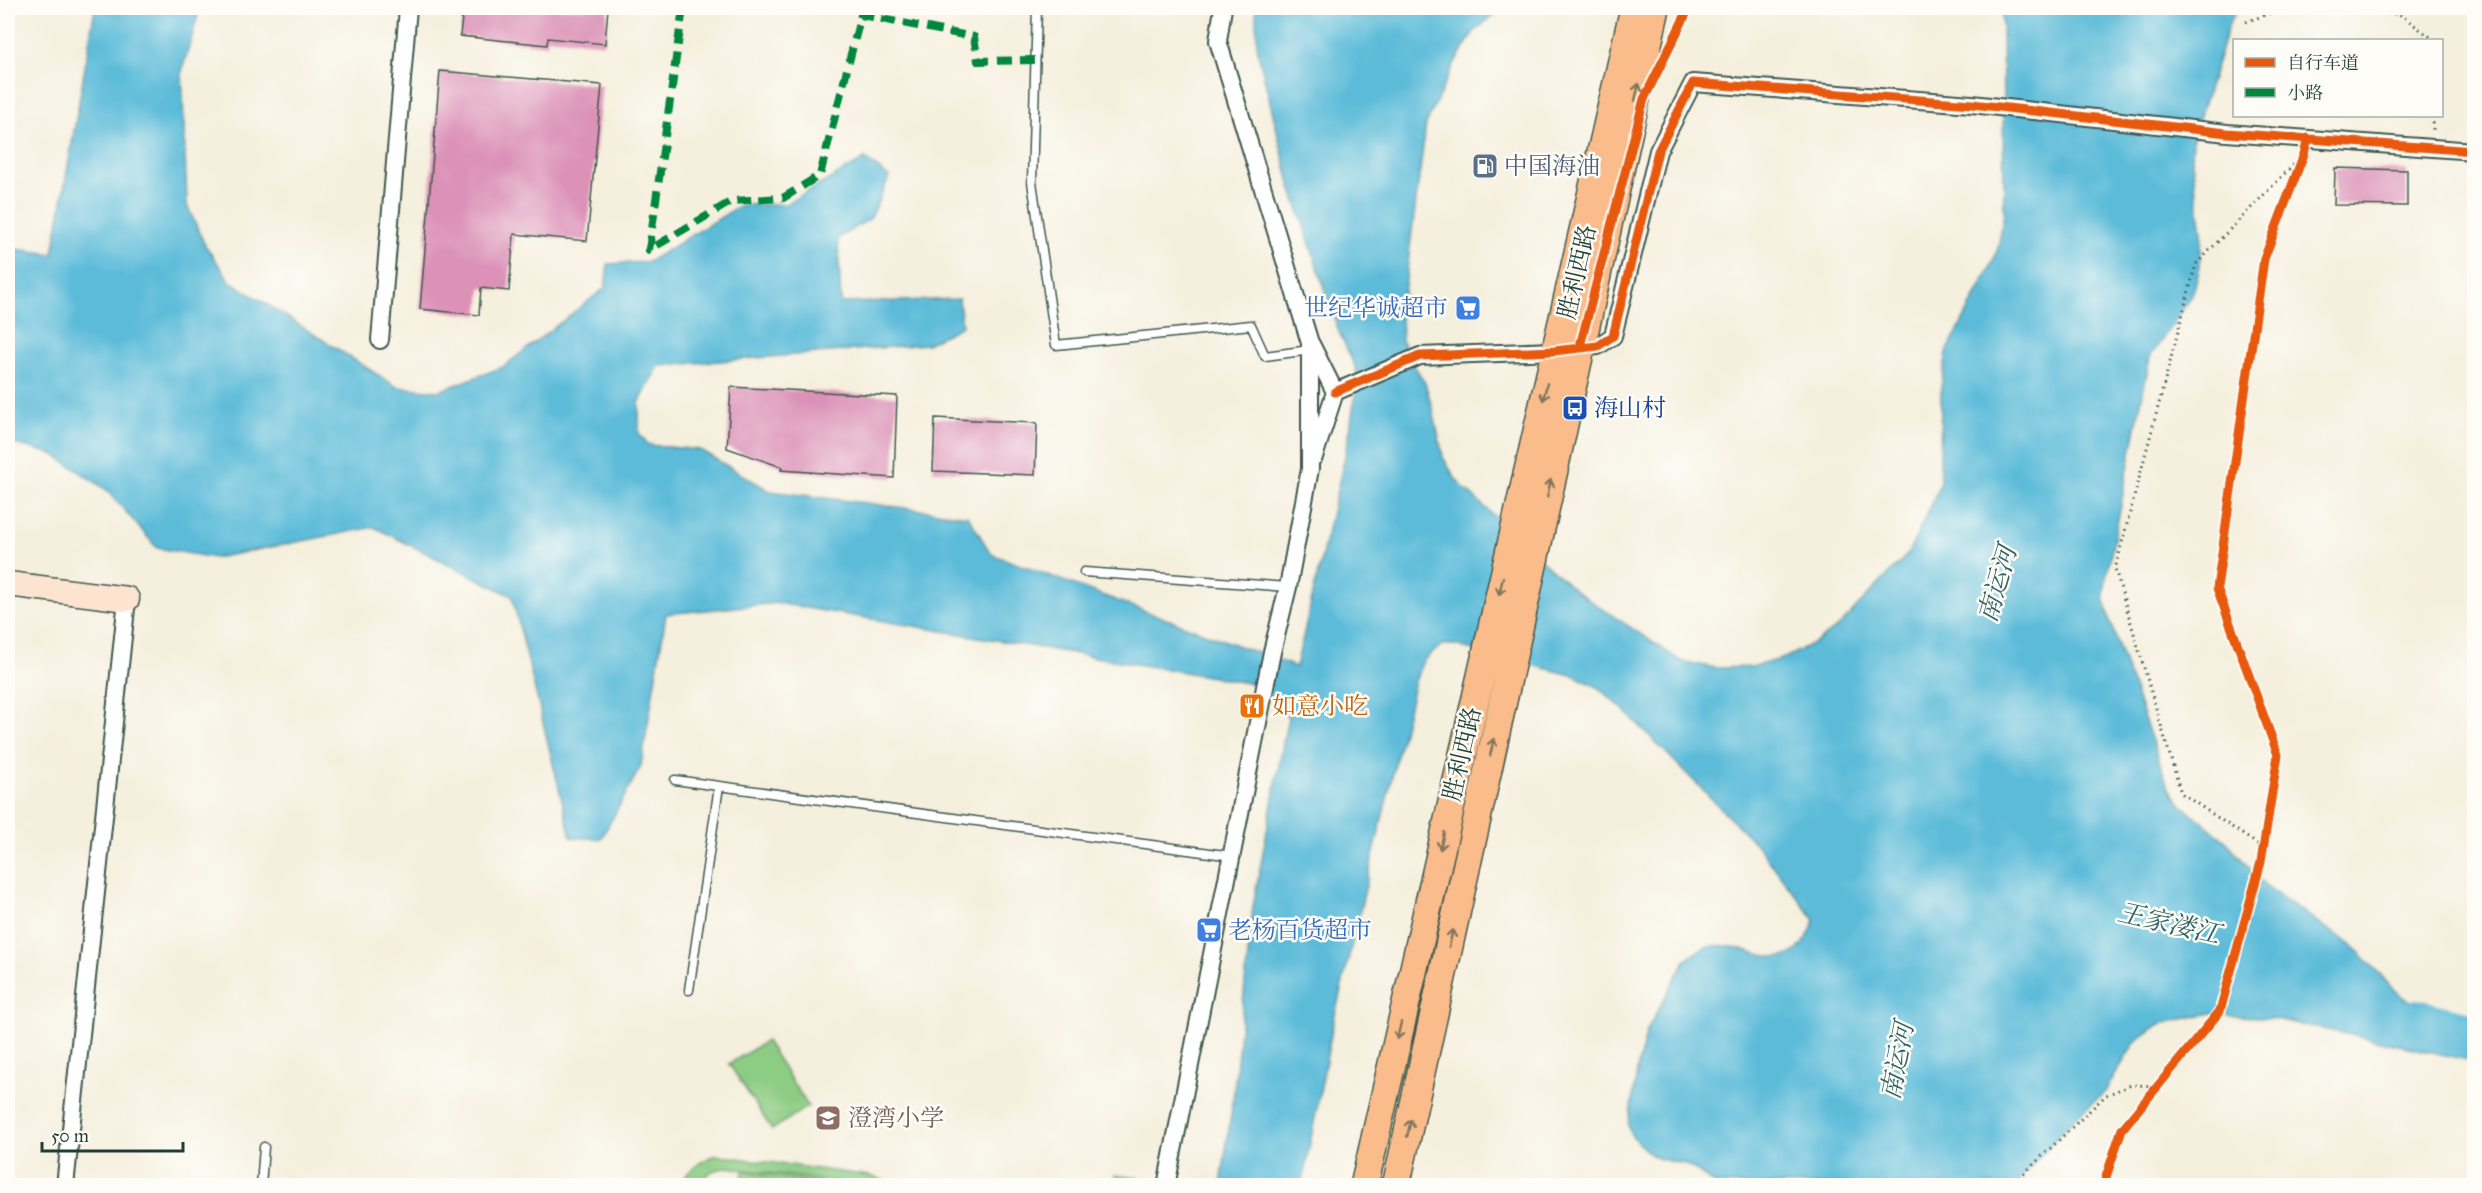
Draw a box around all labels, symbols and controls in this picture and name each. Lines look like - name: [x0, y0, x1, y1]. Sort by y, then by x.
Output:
- legend: [2233, 39, 2443, 117]
- text: 自行车道: [2287, 52, 2359, 74]
- text: 小路: [2287, 82, 2323, 104]
- one-way arrow: [1632, 83, 1643, 103]
- fuel station icon: 中国海油: [1470, 151, 1500, 181]
- place label: 中国海油: [1504, 151, 1600, 181]
- street label: 胜利西路: [1552, 222, 1602, 322]
- place label: 世纪华诚超市: [1304, 293, 1448, 323]
- supermarket icon: 世纪华诚超市: [1453, 293, 1483, 323]
- one-way arrow: [1539, 382, 1550, 401]
- bus stop icon: 海山村: [1560, 393, 1590, 423]
- place label: 海山村: [1594, 393, 1666, 423]
- one-way arrow: [1544, 478, 1556, 497]
- water label: 南运河: [1971, 538, 2024, 626]
- one-way arrow: [1494, 576, 1506, 595]
- restaurant icon: 如意小吃: [1237, 691, 1267, 721]
- place label: 如意小吃: [1272, 691, 1368, 721]
- street label: 胜利西路: [1437, 704, 1487, 804]
- one-way arrow: [1487, 738, 1499, 757]
- one-way arrow: [1436, 831, 1448, 850]
- water label: 王家溇江: [2115, 896, 2227, 951]
- supermarket icon: 老杨百货超市: [1194, 915, 1224, 945]
- place label: 老杨百货超市: [1228, 915, 1372, 945]
- one-way arrow: [1445, 929, 1457, 948]
- water label: 南运河: [1874, 1016, 1921, 1102]
- one-way arrow: [1393, 1021, 1404, 1040]
- school or university icon: 澄湾小学: [813, 1103, 843, 1133]
- place label: 澄湾小学: [848, 1103, 944, 1133]
- scale bar: [42, 1115, 183, 1153]
- one-way arrow: [1404, 1119, 1415, 1139]
- text: 50 m: [51, 1125, 89, 1147]

